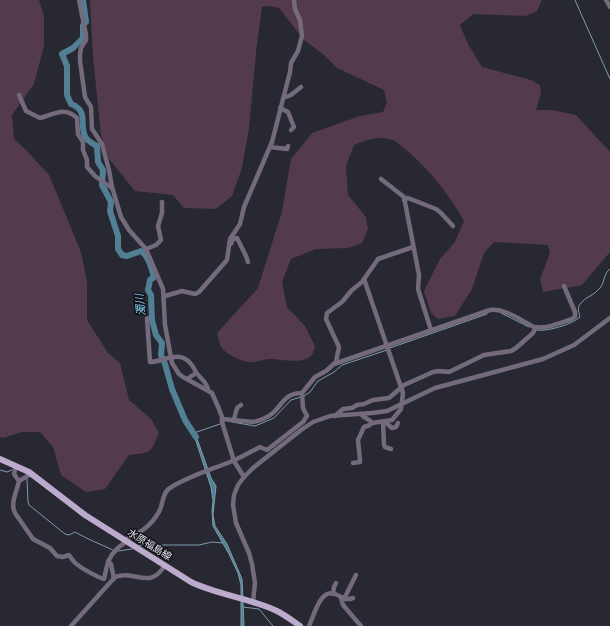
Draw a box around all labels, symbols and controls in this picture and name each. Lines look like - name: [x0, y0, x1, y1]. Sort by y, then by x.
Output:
- water label: 濁川: [133, 292, 147, 317]
- street label: 水原福島線: [126, 527, 174, 562]

